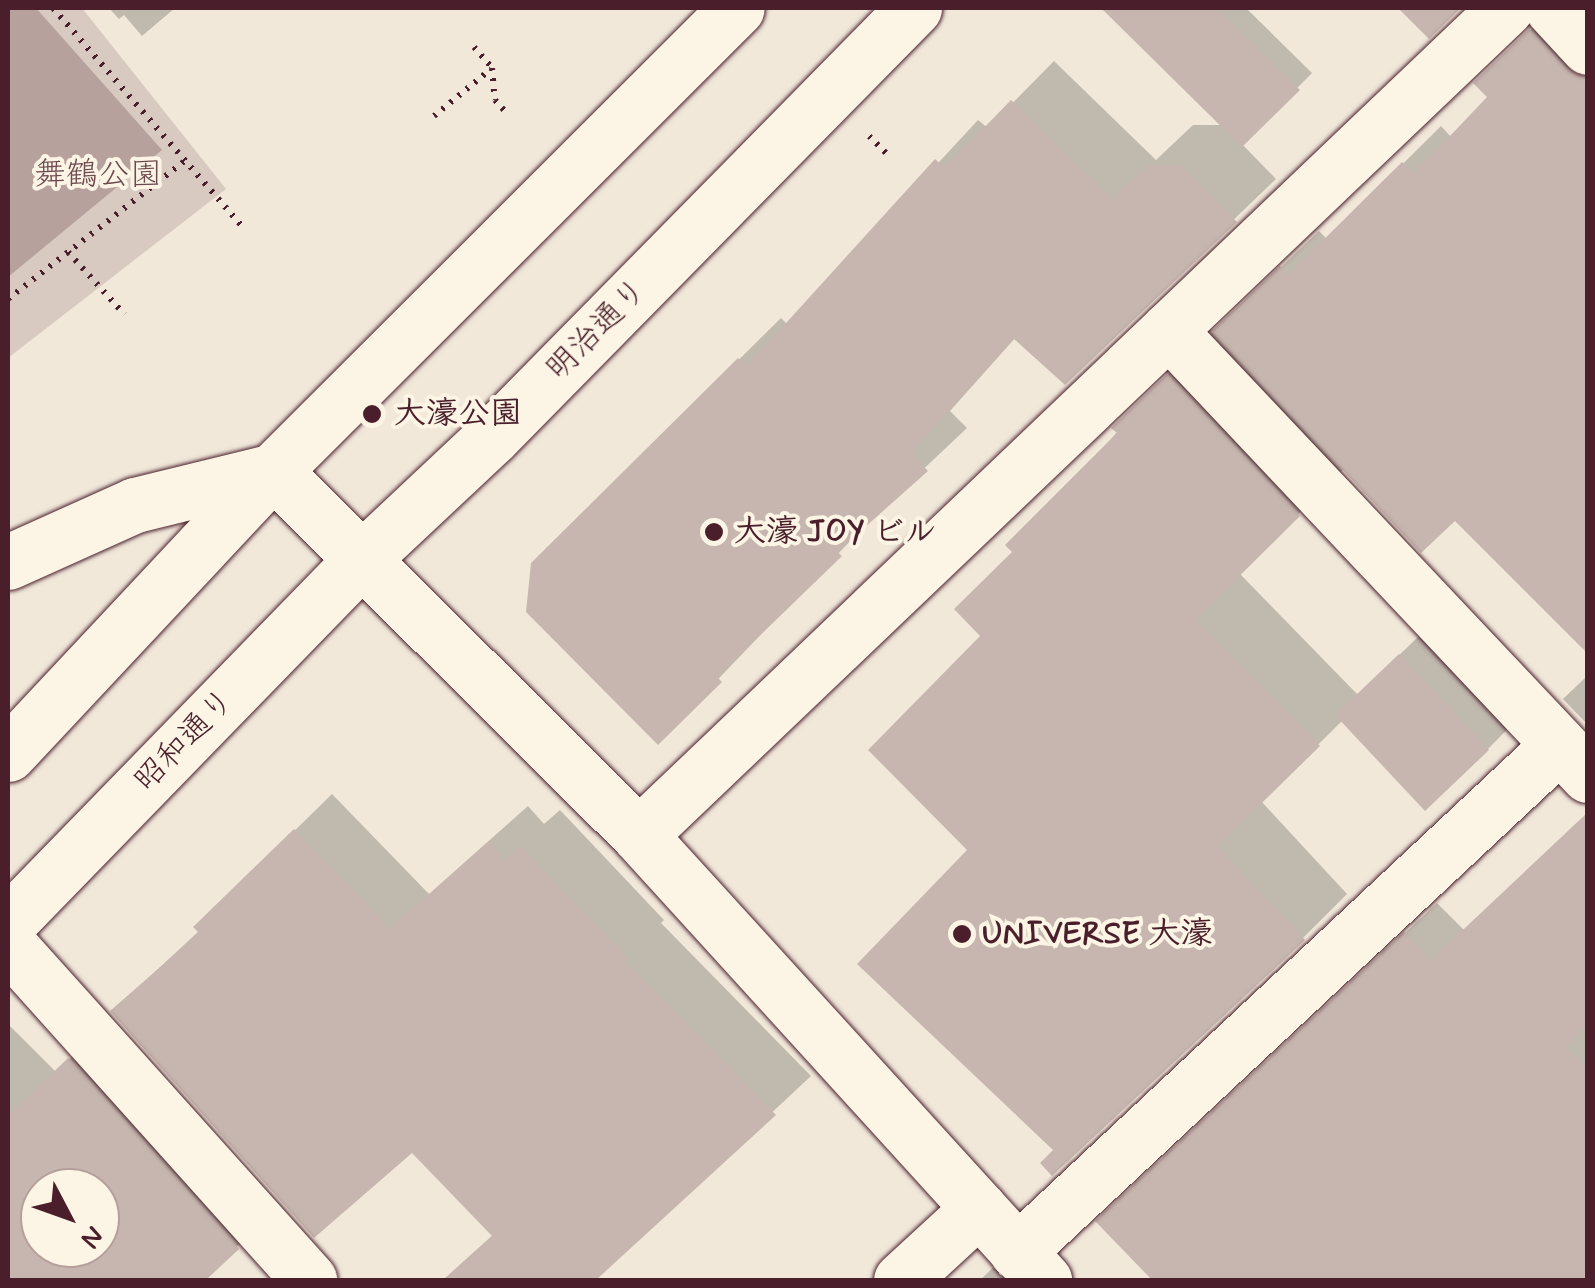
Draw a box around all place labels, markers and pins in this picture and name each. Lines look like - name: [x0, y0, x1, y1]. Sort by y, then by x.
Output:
- place label: 大濠公園: [394, 395, 522, 433]
- marker: 大濠公園: [359, 401, 385, 427]
- place label: 大濠 JOY ビル: [734, 513, 937, 551]
- marker: 大濠 JOY ビル: [703, 521, 725, 543]
- place label: UNIVERSE 大濠: [982, 915, 1212, 953]
- marker: UNIVERSE 大濠: [951, 923, 973, 945]

